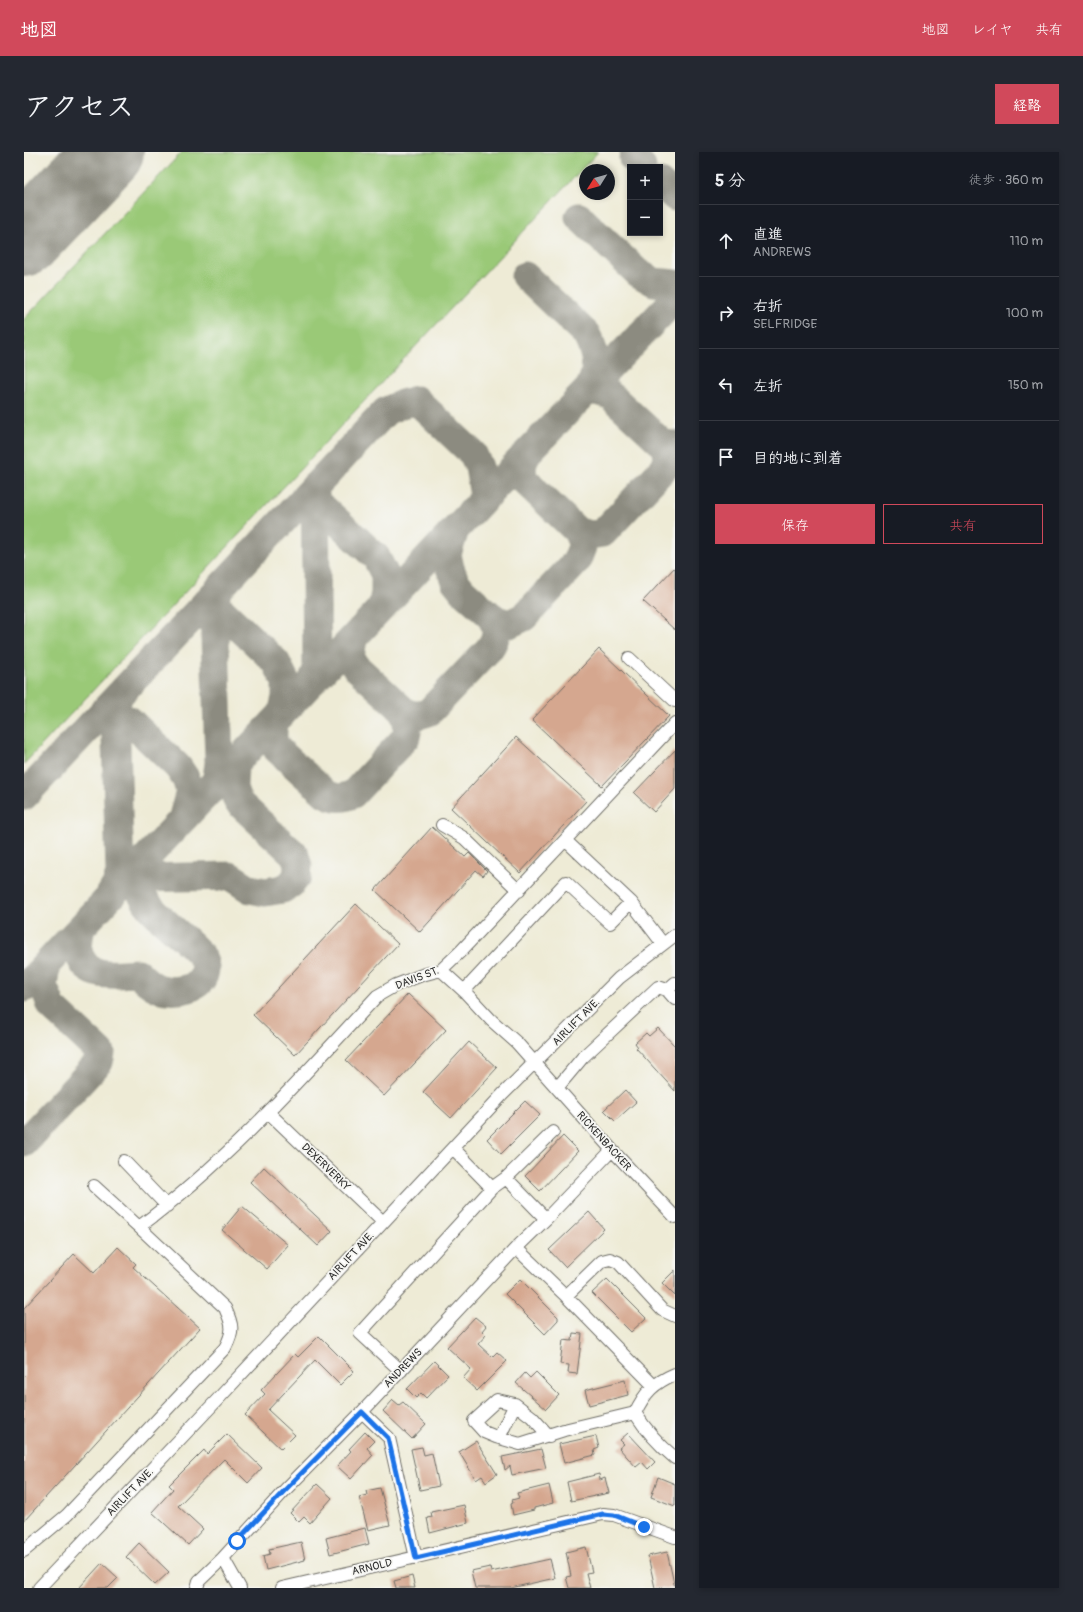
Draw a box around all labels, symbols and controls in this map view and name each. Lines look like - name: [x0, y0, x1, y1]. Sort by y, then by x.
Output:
- text: 地図: [20, 18, 58, 42]
- text: 地図: [922, 21, 950, 38]
- text: レイヤ: [972, 21, 1013, 38]
- text: 共有: [1035, 21, 1063, 38]
- button: 経路: [995, 84, 1059, 124]
- text: アクセス: [24, 90, 134, 125]
- north arrow: [579, 164, 615, 200]
- map controls: [627, 164, 663, 236]
- button: +: [627, 164, 663, 200]
- text: 5 分: [715, 170, 745, 191]
- text: 徒歩 · 360 m: [969, 172, 1043, 188]
- button: −: [627, 200, 663, 236]
- text: 直進: [753, 225, 783, 244]
- icon: ahead: [715, 230, 737, 252]
- text: 110 m: [1010, 233, 1043, 249]
- text: ANDREWS: [753, 244, 811, 260]
- text: 右折: [753, 297, 783, 316]
- icon: right: [715, 302, 737, 324]
- text: 100 m: [1006, 305, 1043, 321]
- text: SELFRIDGE: [753, 316, 817, 332]
- icon: left: [715, 374, 737, 396]
- text: 左折: [753, 377, 783, 396]
- text: 150 m: [1008, 377, 1043, 393]
- icon: arrive: [715, 446, 737, 468]
- text: 目的地に到着: [753, 449, 843, 468]
- button: 保存: [715, 504, 875, 544]
- button: 共有: [883, 504, 1043, 544]
- street label: DAVIS ST.: [394, 964, 440, 992]
- street label: AIRLIFT AVE.: [550, 996, 602, 1048]
- street label: RICKENBACKER: [574, 1109, 634, 1173]
- street label: DEXERVERKY: [299, 1141, 353, 1194]
- street label: AIRLIFT AVE.: [325, 1229, 377, 1283]
- street label: ANDREWS: [381, 1346, 425, 1390]
- street label: AIRLIFT AVE.: [104, 1465, 156, 1519]
- route end: [635, 1518, 653, 1536]
- route start: [228, 1532, 246, 1550]
- street label: ARNOLD: [351, 1556, 394, 1578]

